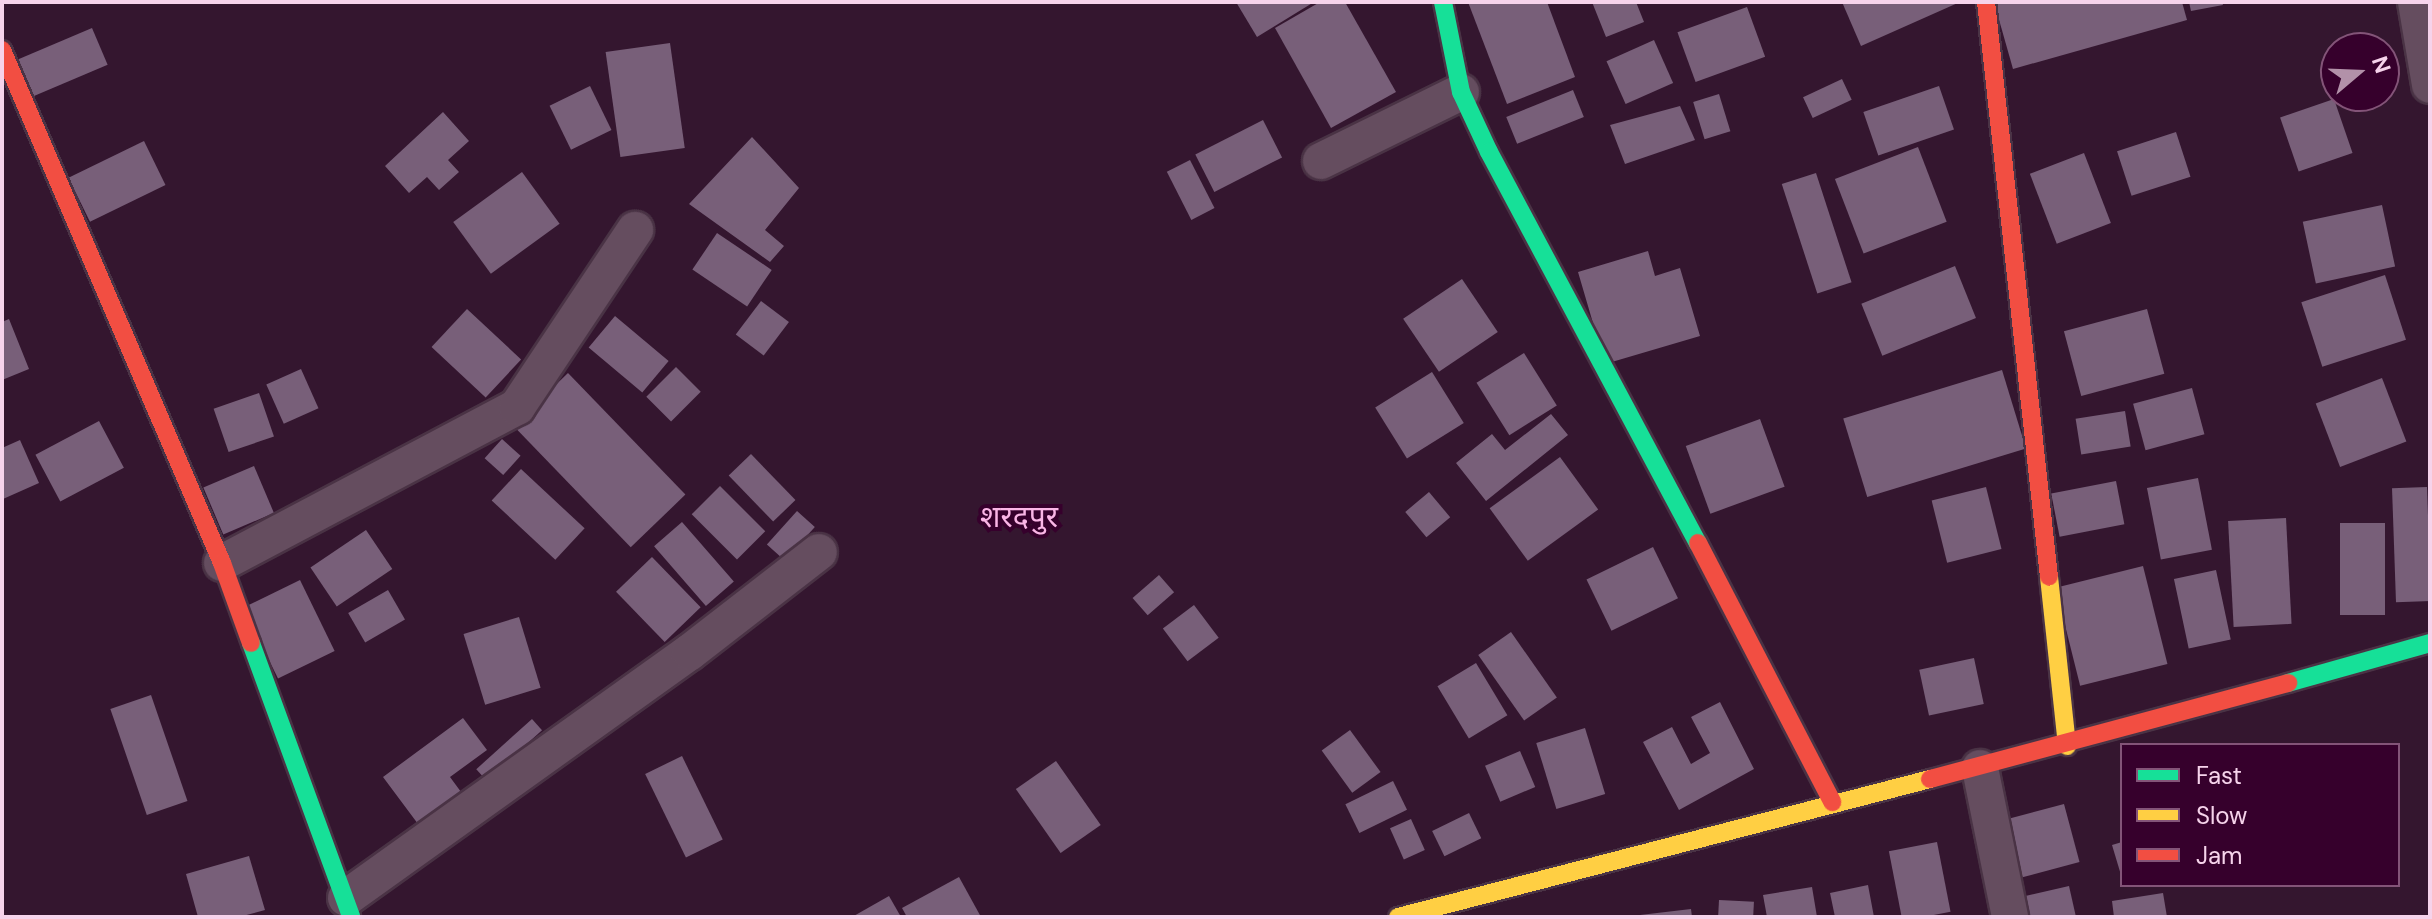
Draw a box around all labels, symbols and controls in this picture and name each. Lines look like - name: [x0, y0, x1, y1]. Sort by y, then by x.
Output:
- north arrow: [2320, 32, 2400, 112]
- text: N: [2365, 52, 2398, 77]
- district label: शरदपुर: [980, 499, 1058, 535]
- legend: [2120, 743, 2400, 887]
- text: Fast: [2196, 760, 2242, 791]
- text: Slow: [2196, 800, 2247, 831]
- text: Jam: [2196, 840, 2242, 871]

